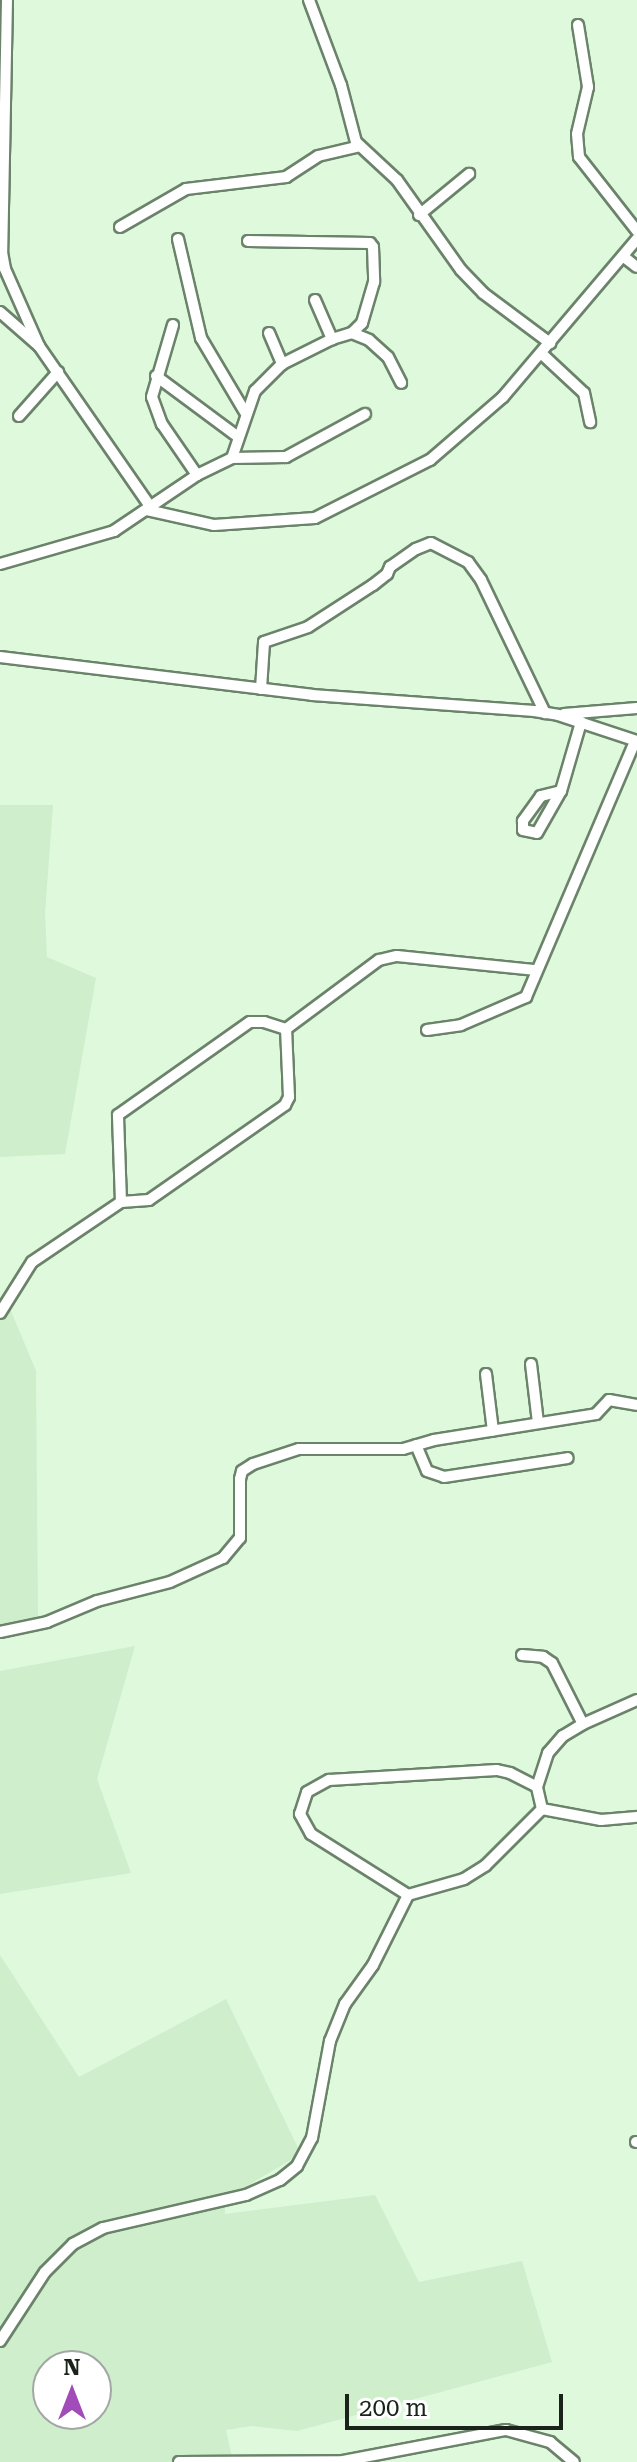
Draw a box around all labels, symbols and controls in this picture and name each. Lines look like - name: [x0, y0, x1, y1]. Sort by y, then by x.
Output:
- north arrow: [32, 2350, 112, 2430]
- text: N: [64, 2355, 80, 2380]
- scale bar: [349, 2378, 567, 2428]
- text: 200 m: [359, 2394, 427, 2422]

